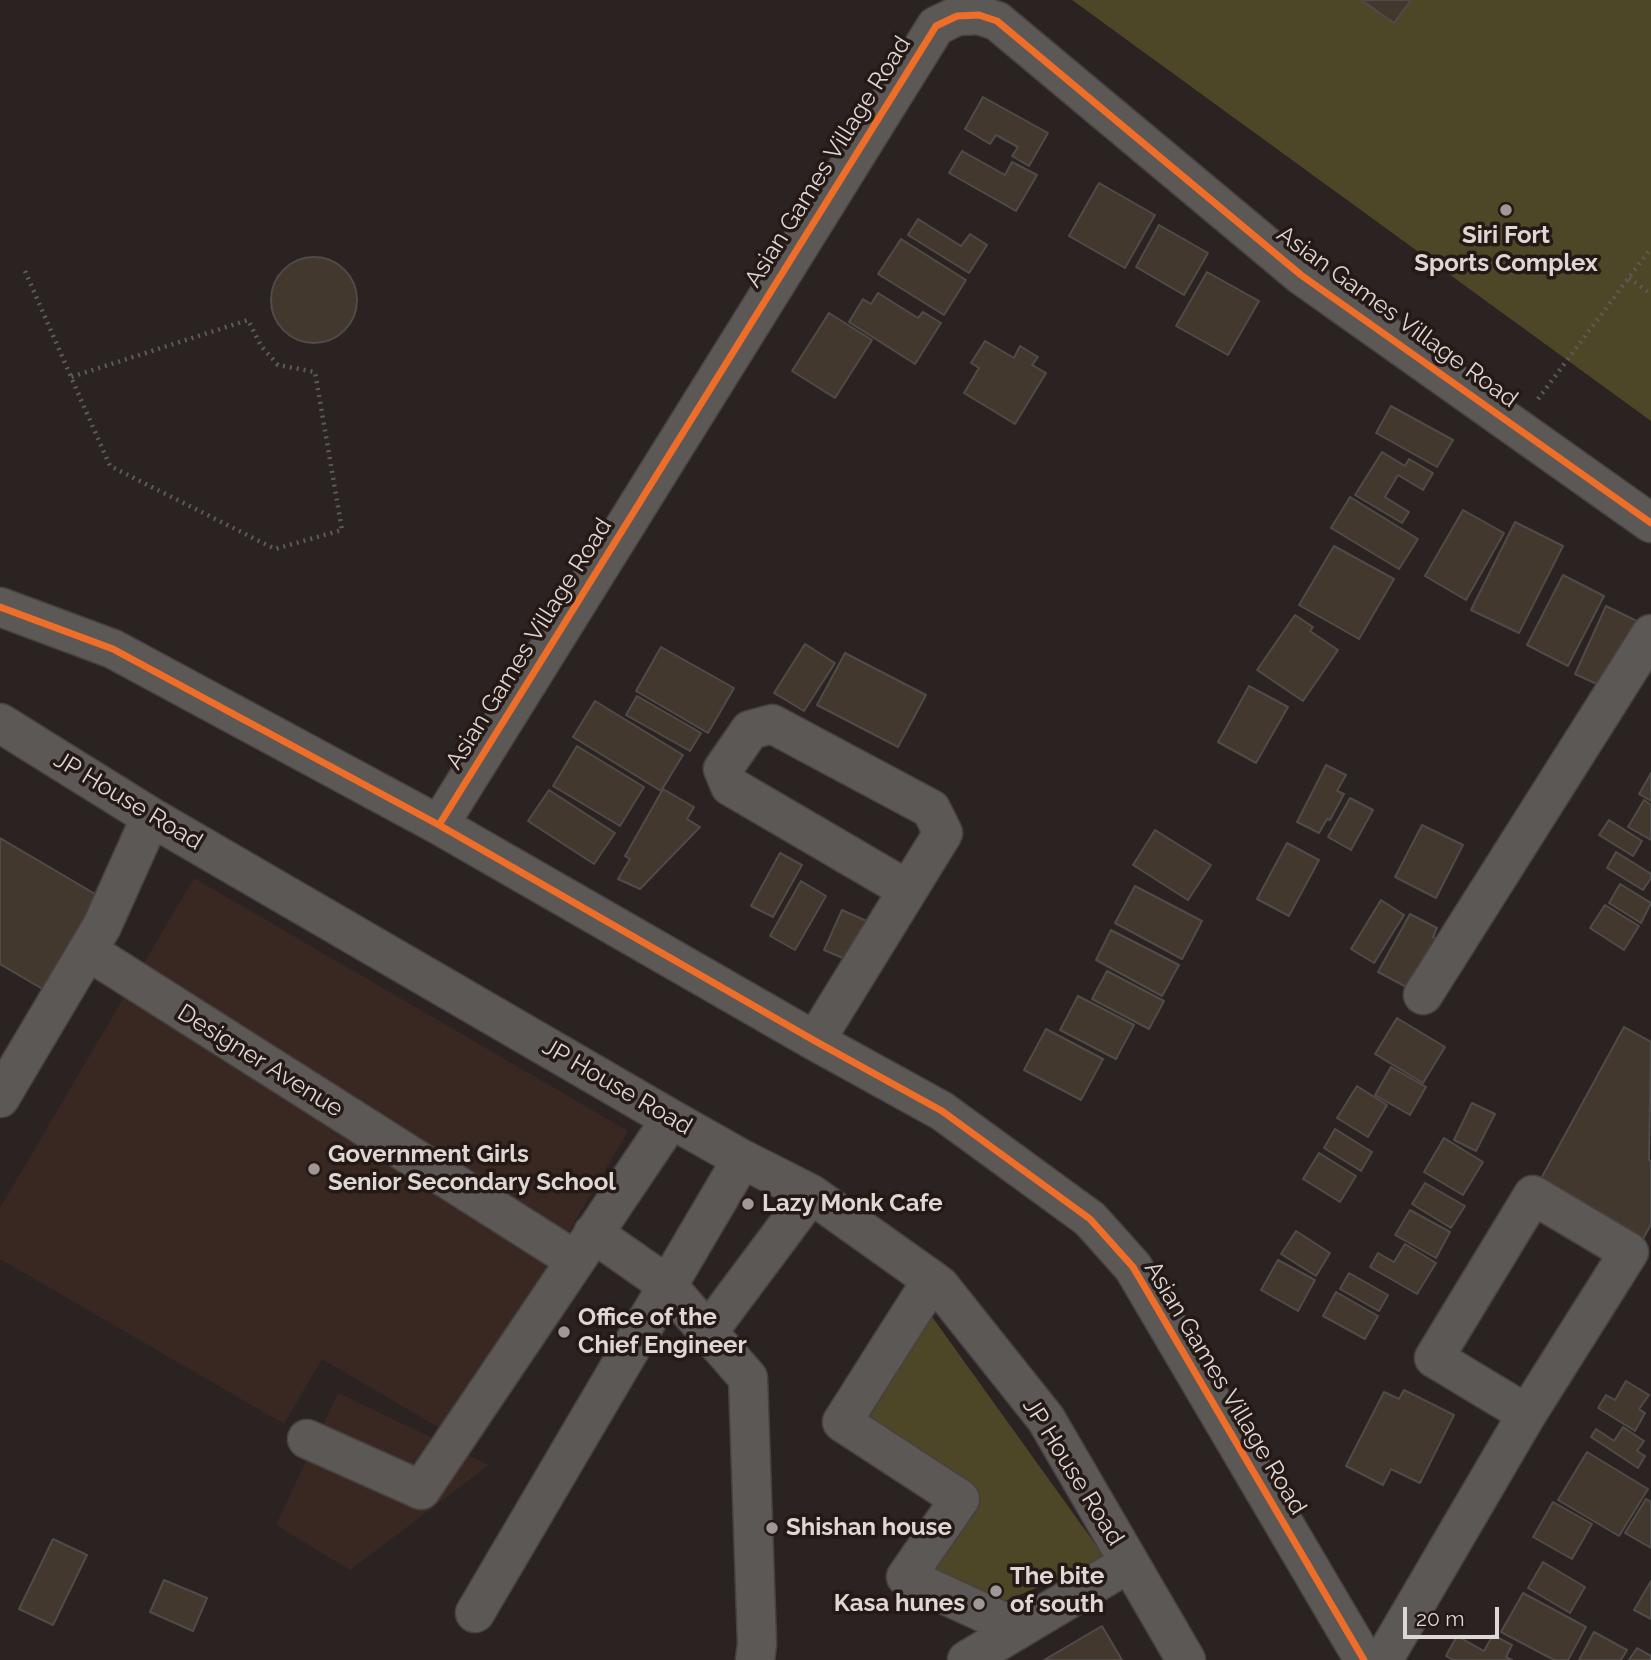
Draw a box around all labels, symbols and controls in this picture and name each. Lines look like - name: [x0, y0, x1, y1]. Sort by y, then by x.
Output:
- street label: Asian Games Village Road: [739, 31, 917, 293]
- marker: Siri Fort Sports Complex: [1498, 202, 1514, 218]
- street label: Asian Games Village Road: [1271, 220, 1523, 414]
- place label: Siri Fort Sports Complex: [1414, 222, 1598, 278]
- street label: Asian Games Village Road: [440, 513, 618, 775]
- street label: JP House Road: [49, 745, 207, 857]
- street label: Designer Avenue: [172, 999, 348, 1123]
- street label: JP House Road: [537, 1033, 697, 1141]
- place label: Government Girls Senior Secondary School: [328, 1141, 616, 1197]
- marker: Government Girls Senior Secondary School: [306, 1161, 322, 1177]
- place label: Lazy Monk Cafe: [762, 1190, 943, 1218]
- marker: Lazy Monk Cafe: [740, 1196, 756, 1212]
- street label: Asian Games Village Road: [1138, 1256, 1312, 1520]
- place label: Office of the Chief Engineer: [578, 1304, 747, 1360]
- marker: Office of the Chief Engineer: [556, 1324, 572, 1340]
- street label: JP House Road: [1016, 1393, 1130, 1551]
- place label: Shishan house: [786, 1514, 952, 1542]
- marker: Shishan house: [764, 1520, 780, 1536]
- place label: The bite of south: [1010, 1563, 1104, 1619]
- marker: The bite of south: [988, 1583, 1004, 1599]
- place label: Kasa hunes: [834, 1590, 965, 1618]
- scale bar: [1406, 1594, 1502, 1638]
- marker: Kasa hunes: [971, 1596, 987, 1612]
- text: 20 m: [1416, 1606, 1464, 1631]

